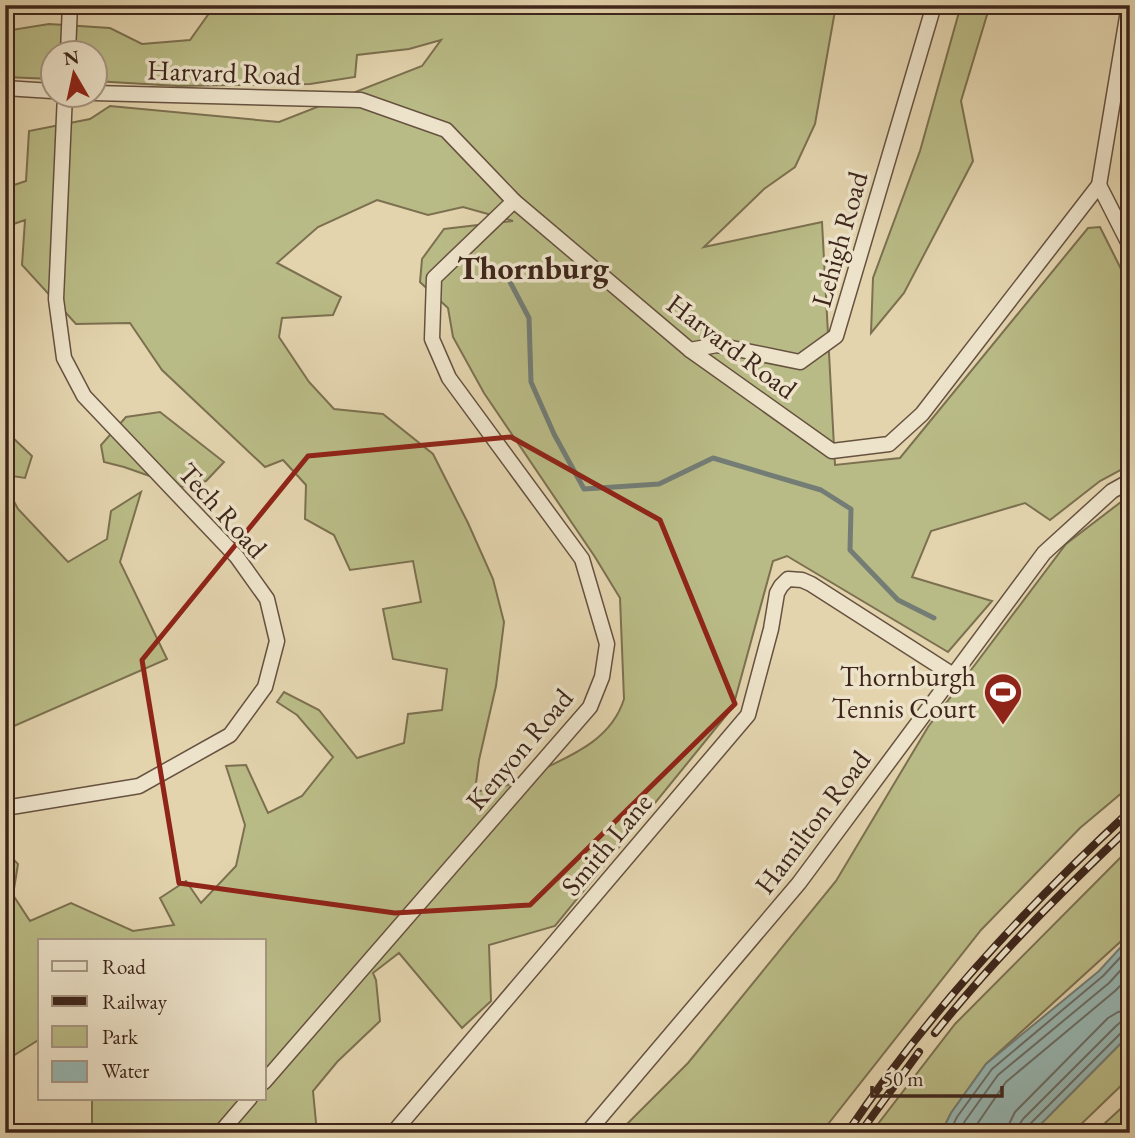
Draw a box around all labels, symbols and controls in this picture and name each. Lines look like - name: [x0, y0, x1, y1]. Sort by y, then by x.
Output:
- north arrow: [38, 38, 108, 108]
- text: N: [62, 44, 82, 71]
- street label: Harvard Road: [146, 51, 302, 93]
- street label: Lehigh Road: [802, 166, 876, 311]
- district label: Thornburg: [457, 247, 610, 289]
- street label: Harvard Road: [660, 285, 805, 407]
- street label: Tech Road: [171, 455, 276, 566]
- place label: Thornburgh Tennis Court: [832, 658, 976, 726]
- sports icon: Thornburgh Tennis Court: [982, 671, 1024, 726]
- street label: Kenyon Road: [458, 680, 581, 817]
- street label: Hamilton Road: [746, 742, 878, 901]
- street label: Smith Lane: [552, 785, 660, 903]
- legend: [38, 939, 266, 1100]
- text: Road: [102, 953, 146, 980]
- text: Railway: [102, 988, 168, 1015]
- text: Park: [102, 1023, 139, 1050]
- scale bar: [872, 1054, 1002, 1098]
- text: Water: [102, 1057, 149, 1084]
- text: 50 m: [883, 1065, 924, 1092]

